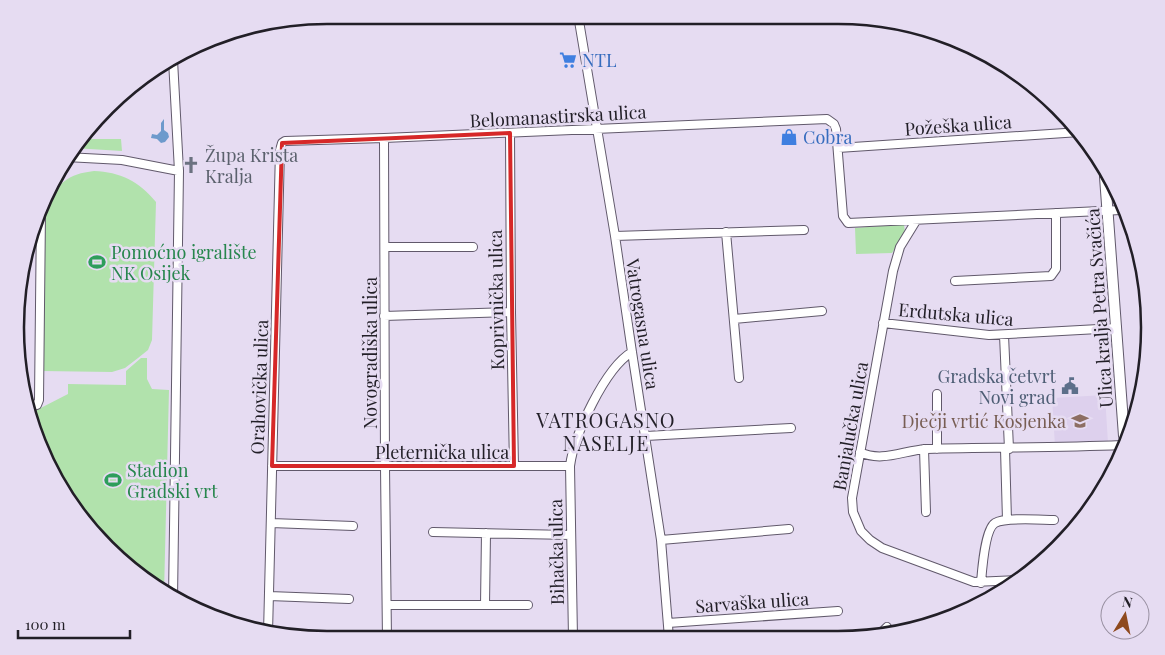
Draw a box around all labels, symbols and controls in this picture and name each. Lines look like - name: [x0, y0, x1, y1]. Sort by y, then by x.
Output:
- place label: NTL: [582, 48, 617, 72]
- supermarket icon: NTL: [558, 50, 578, 70]
- street label: Belomanastirska ulica: [469, 99, 647, 133]
- street label: Požeška ulica: [904, 109, 1012, 141]
- place label: Cobra: [803, 125, 852, 149]
- shop icon: Cobra: [779, 127, 799, 147]
- place label: Župa Krista Kralja: [205, 143, 298, 188]
- church icon: Župa Krista Kralja: [181, 155, 201, 175]
- street label: Ulica kralja Petra Svačića: [1080, 207, 1118, 409]
- street label: Koprivnička ulica: [483, 230, 509, 370]
- place label: Pomoćno igralište NK Osijek: [111, 240, 257, 285]
- sports icon: Pomoćno igralište NK Osijek: [87, 252, 107, 272]
- street label: Vatrogasna ulica: [621, 256, 665, 391]
- street label: Novogradiška ulica: [358, 277, 382, 429]
- street label: Erdutska ulica: [897, 297, 1015, 331]
- street label: Orahovička ulica: [245, 319, 273, 455]
- street label: Banjalučka ulica: [827, 360, 873, 492]
- place label: Gradska četvrt Novi grad: [938, 364, 1057, 409]
- public building icon: Gradska četvrt Novi grad: [1060, 376, 1080, 396]
- district label: VATROGASNO NASELJE: [535, 406, 676, 456]
- place label: Dječji vrtić Kosjenka: [901, 409, 1066, 433]
- school or university icon: Dječji vrtić Kosjenka: [1070, 411, 1090, 431]
- street label: Pleternička ulica: [375, 440, 509, 464]
- place label: Stadion Gradski vrt: [127, 458, 218, 503]
- sports icon: Stadion Gradski vrt: [103, 470, 123, 490]
- street label: Bihačka ulica: [543, 499, 569, 605]
- street label: Sarvaška ulica: [694, 586, 810, 618]
- north arrow: [1100, 590, 1150, 640]
- text: N: [1121, 591, 1134, 612]
- scale bar: [18, 608, 130, 640]
- text: 100 m: [25, 614, 66, 634]

